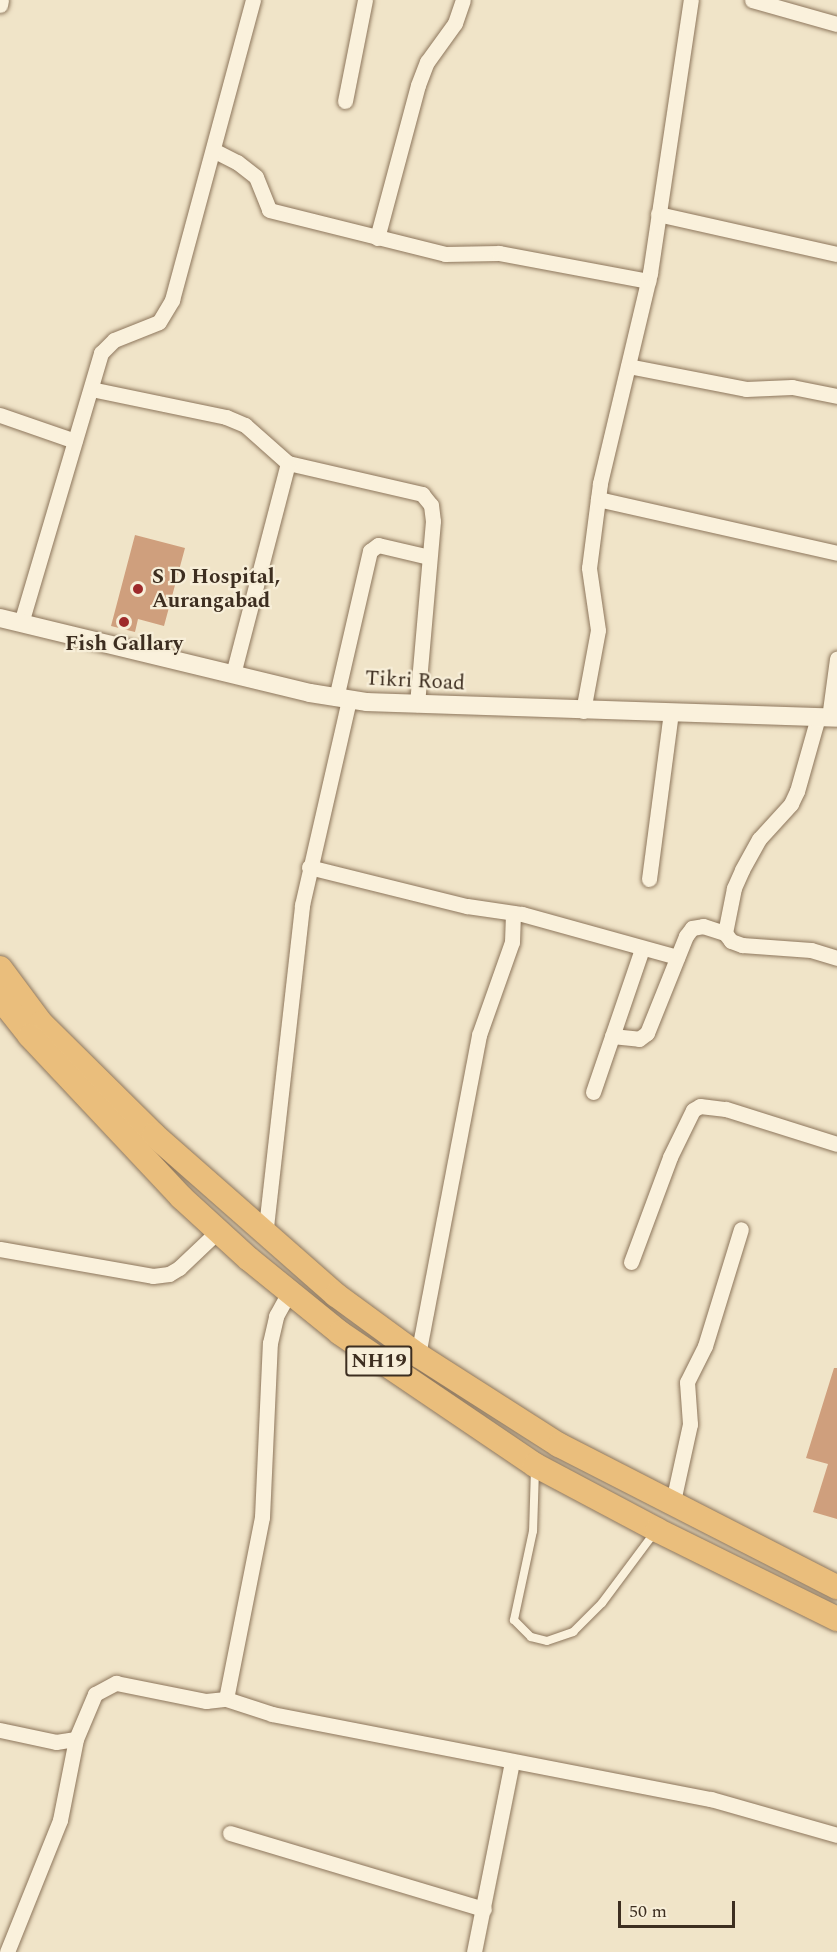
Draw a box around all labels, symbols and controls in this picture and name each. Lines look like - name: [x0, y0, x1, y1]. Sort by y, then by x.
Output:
- place label: S D Hospital, Aurangabad: [152, 564, 280, 614]
- marker: S D Hospital, Aurangabad: [129, 580, 147, 598]
- marker: Fish Gallary: [117, 615, 131, 629]
- place label: Fish Gallary: [65, 631, 183, 657]
- street label: Tikri Road: [364, 666, 466, 696]
- road number: NH19: [344, 1344, 413, 1378]
- scale bar: [621, 1889, 738, 1927]
- text: 50 m: [629, 1898, 667, 1925]

